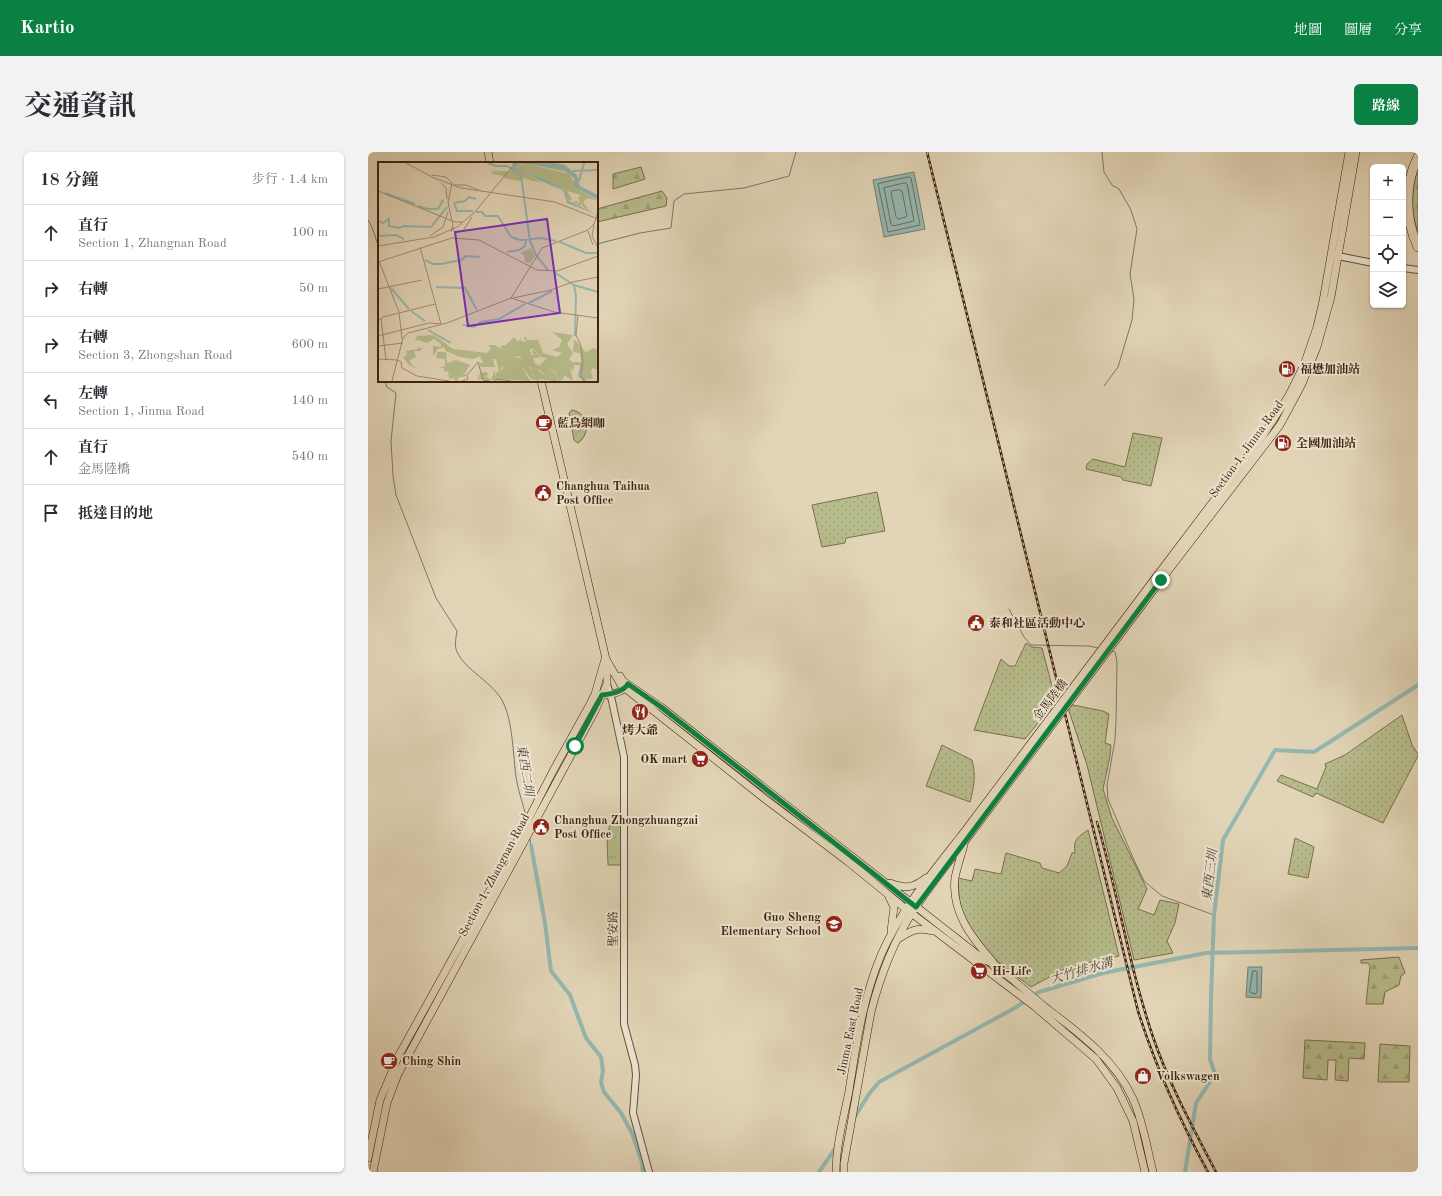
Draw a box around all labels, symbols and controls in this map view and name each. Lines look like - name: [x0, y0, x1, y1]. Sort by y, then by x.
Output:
- text: Kartio: [20, 19, 75, 38]
- text: 地圖: [1294, 23, 1322, 37]
- text: 圖層: [1344, 23, 1372, 37]
- text: 分享: [1394, 23, 1422, 37]
- button: 路線: [1354, 84, 1418, 125]
- text: 交通資訊: [24, 94, 136, 122]
- inset map: [378, 162, 598, 382]
- map controls: [1370, 164, 1406, 308]
- button: +: [1370, 164, 1406, 200]
- text: 18 分鐘: [40, 172, 98, 189]
- text: 步行 · 1.4 km: [252, 173, 328, 186]
- button: −: [1370, 200, 1406, 236]
- text: 直行: [78, 219, 108, 234]
- icon: ahead: [40, 222, 62, 244]
- text: 100 m: [291, 226, 328, 239]
- button: locate: [1370, 236, 1406, 272]
- text: Section 1, Zhangnan Road: [78, 237, 227, 250]
- button: layers: [1370, 272, 1406, 308]
- icon: right: [40, 278, 62, 300]
- text: 50 m: [299, 282, 328, 295]
- text: 右轉: [78, 283, 108, 298]
- text: 右轉: [78, 331, 108, 346]
- icon: right: [40, 334, 62, 356]
- text: 600 m: [291, 338, 328, 351]
- text: Section 3, Zhongshan Road: [78, 349, 233, 362]
- fuel station icon: 福懋加油站: [1277, 359, 1297, 379]
- place label: 福懋加油站: [1300, 362, 1360, 376]
- text: 左轉: [78, 387, 108, 402]
- icon: left: [40, 390, 62, 412]
- text: 140 m: [291, 394, 328, 407]
- street label: Section 1, Jinma Road: [1208, 399, 1286, 500]
- text: Section 1, Jinma Road: [78, 405, 205, 418]
- cafe icon: 藍鳥網咖: [534, 413, 554, 433]
- place label: 藍鳥網咖: [557, 416, 605, 430]
- fuel station icon: 全國加油站: [1273, 433, 1293, 453]
- place label: 全國加油站: [1296, 436, 1356, 450]
- text: 直行: [78, 441, 108, 456]
- icon: ahead: [40, 446, 62, 468]
- text: 540 m: [291, 450, 328, 463]
- text: 金馬陸橋: [78, 463, 130, 476]
- place label: Changhua Taihua Post Office: [556, 481, 650, 507]
- public building icon: Changhua Taihua Post Office: [533, 483, 553, 503]
- icon: arrive: [40, 502, 62, 524]
- text: 抵達目的地: [78, 507, 153, 522]
- route end: [1152, 571, 1170, 589]
- public building icon: 泰和社區活動中心: [966, 613, 986, 633]
- place label: 泰和社區活動中心: [989, 616, 1085, 630]
- street label: 金馬陸橋: [1030, 677, 1070, 723]
- restaurant icon: 烤大爺: [630, 702, 650, 722]
- place label: 烤大爺: [622, 723, 658, 737]
- route start: [566, 737, 584, 755]
- water label: 東西二圳: [514, 743, 536, 799]
- supermarket icon: OK mart: [690, 749, 710, 769]
- place label: OK mart: [641, 754, 688, 766]
- street label: Section 1, Zhangnan Road: [457, 812, 532, 939]
- place label: Changhua Zhongzhuangzai Post Office: [554, 815, 699, 841]
- public building icon: Changhua Zhongzhuangzai Post Office: [531, 817, 551, 837]
- water label: 東西三圳: [1200, 846, 1220, 902]
- street label: 聖安路: [606, 911, 620, 947]
- place label: Guo Sheng Elementary School: [721, 912, 821, 938]
- school or university icon: Guo Sheng Elementary School: [824, 914, 844, 934]
- water label: 大竹排水溝: [1048, 955, 1116, 987]
- supermarket icon: Hi-Life: [969, 961, 989, 981]
- place label: Hi-Life: [992, 966, 1032, 978]
- street label: Jinma East Road: [836, 987, 866, 1076]
- cafe icon: Ching Shin: [379, 1051, 399, 1071]
- place label: Ching Shin: [402, 1056, 462, 1068]
- shop icon: Volkswagen: [1133, 1066, 1153, 1086]
- place label: Volkswagen: [1156, 1071, 1220, 1083]

